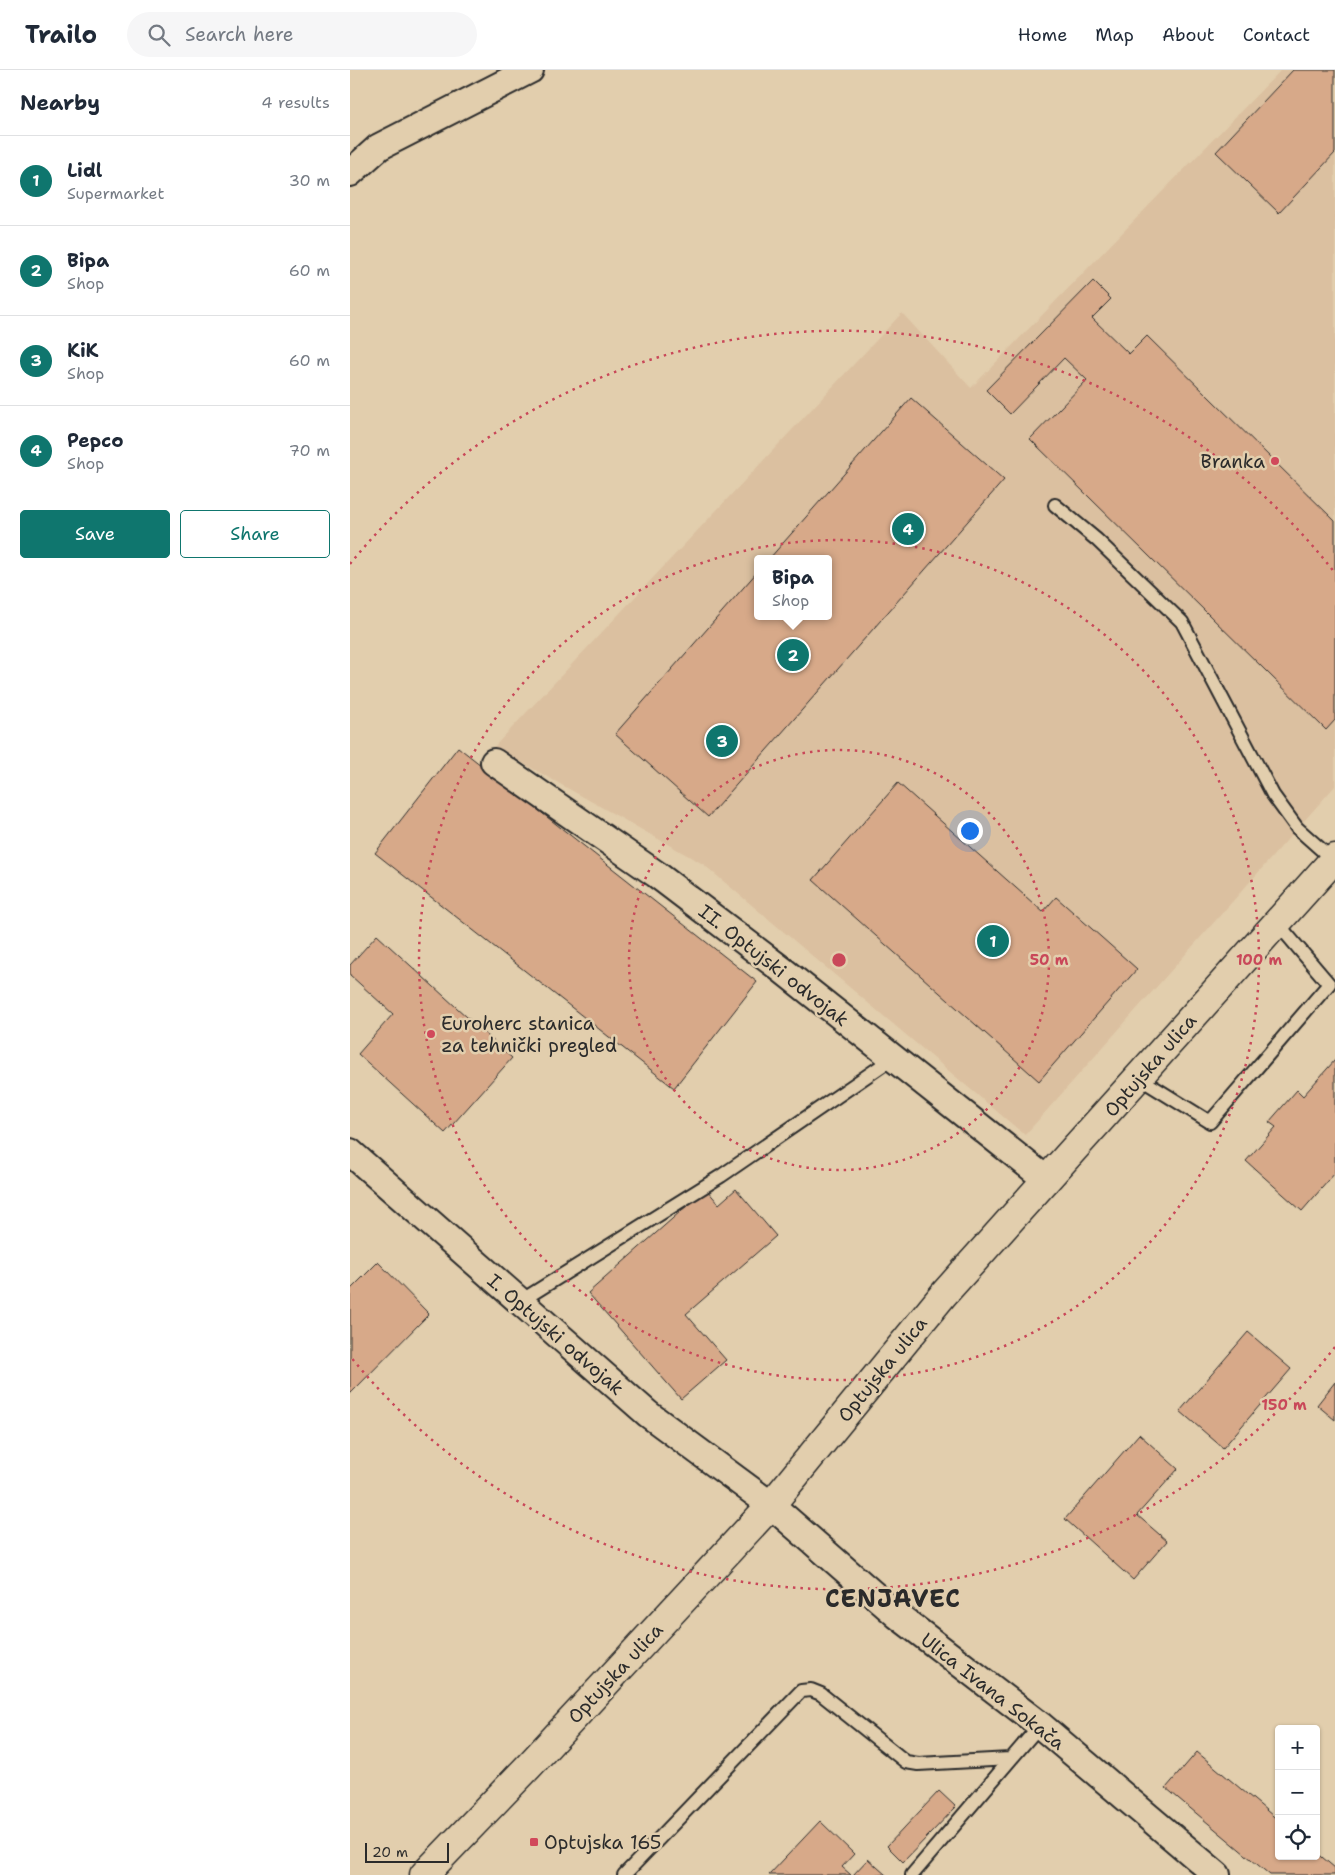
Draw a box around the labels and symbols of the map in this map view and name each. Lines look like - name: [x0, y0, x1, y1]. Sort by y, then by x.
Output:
- place label: Branka: [1201, 449, 1265, 474]
- marker: Branka: [1269, 455, 1281, 467]
- pin: 4: [892, 510, 924, 548]
- pin: 2: [777, 636, 809, 674]
- pin: 3: [706, 722, 738, 760]
- your location: [957, 818, 983, 844]
- street label: II. Optujski odvojak: [693, 899, 854, 1032]
- pin: 1: [977, 922, 1009, 960]
- text: 50 m: [1030, 950, 1069, 970]
- text: 100 m: [1236, 950, 1282, 970]
- centre of rings: [830, 951, 848, 969]
- street label: Optujska ulica: [1099, 1008, 1202, 1122]
- place label: Euroherc stanica za tehnički pregled: [441, 1011, 617, 1058]
- marker: Euroherc stanica za tehnički pregled: [425, 1028, 437, 1040]
- street label: I. Optujski odvojak: [482, 1268, 629, 1401]
- street label: Optujska ulica: [832, 1311, 933, 1427]
- text: 150 m: [1261, 1395, 1307, 1415]
- district label: CENJAVEC: [825, 1583, 961, 1615]
- street label: Optujska ulica: [562, 1618, 669, 1729]
- street label: Ulica Ivana Sokača: [915, 1627, 1070, 1756]
- place label: Optujska 165: [544, 1830, 661, 1855]
- marker: Optujska 165: [528, 1836, 540, 1848]
- scale bar: [365, 1840, 449, 1863]

